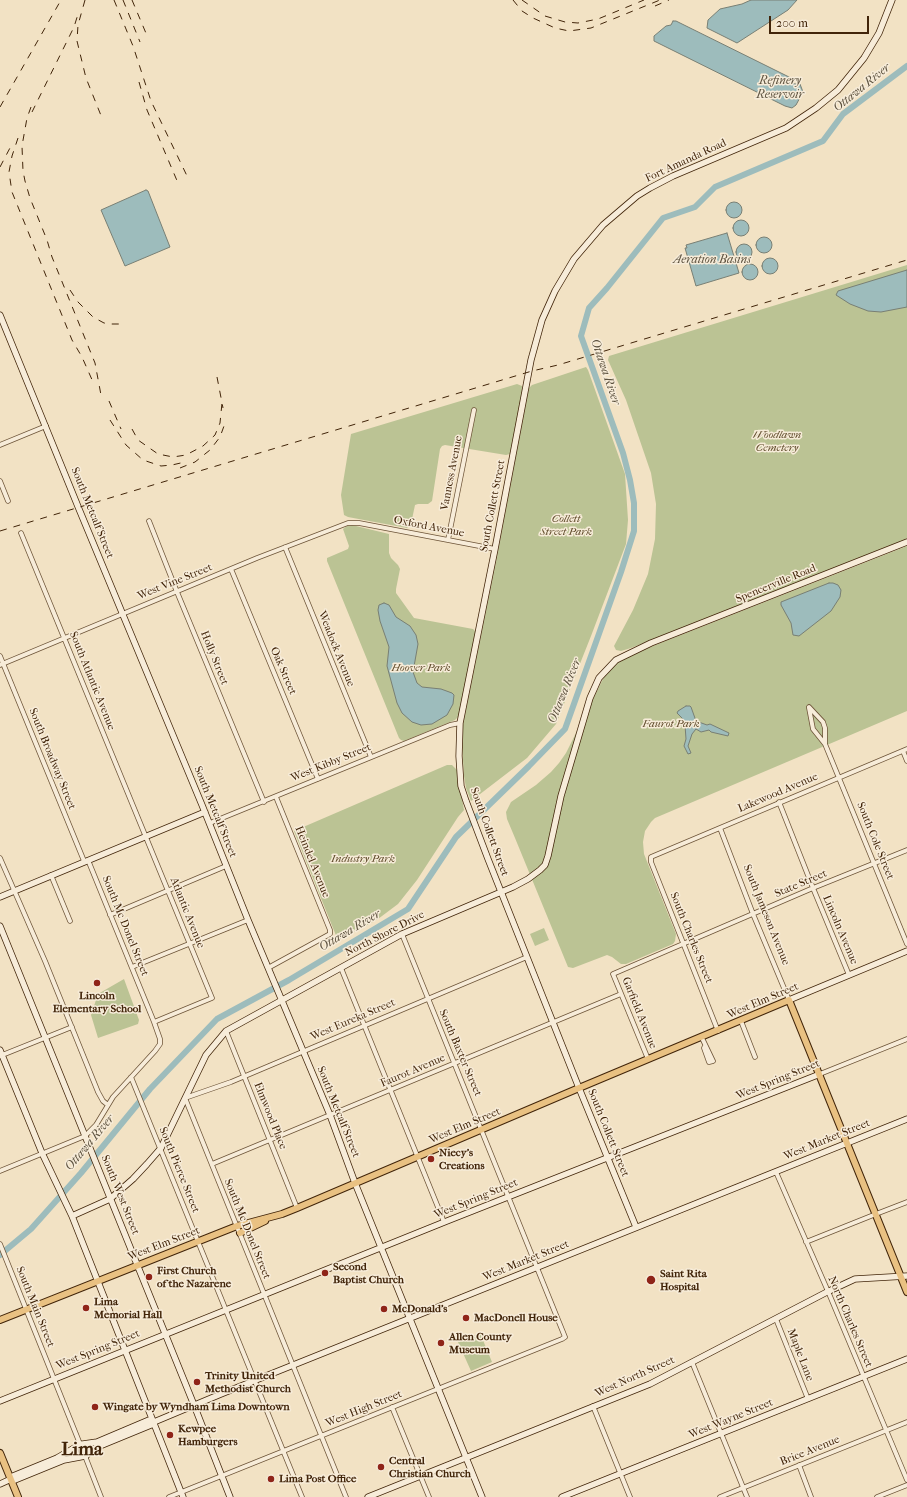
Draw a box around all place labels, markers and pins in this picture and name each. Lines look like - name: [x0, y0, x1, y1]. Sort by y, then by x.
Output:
- marker: Lincoln Elementary School: [92, 978, 102, 988]
- place label: Lincoln Elementary School: [53, 989, 141, 1015]
- place label: Niecy's Creations: [439, 1146, 485, 1172]
- marker: Niecy's Creations: [426, 1154, 436, 1164]
- place label: Second Baptist Church: [333, 1260, 404, 1286]
- place label: First Church of the Nazarene: [157, 1264, 231, 1290]
- place label: Saint Rita Hospital: [660, 1267, 707, 1293]
- marker: Second Baptist Church: [320, 1268, 330, 1278]
- marker: First Church of the Nazarene: [144, 1272, 154, 1282]
- marker: Saint Rita Hospital: [645, 1274, 657, 1286]
- place label: Lima Memorial Hall: [94, 1295, 162, 1321]
- place label: McDonald's: [392, 1302, 447, 1316]
- marker: Lima Memorial Hall: [81, 1303, 91, 1313]
- marker: McDonald's: [379, 1304, 389, 1314]
- place label: MacDonell House: [474, 1311, 558, 1325]
- marker: MacDonell House: [461, 1313, 471, 1323]
- place label: Allen County Museum: [449, 1330, 512, 1356]
- marker: Allen County Museum: [436, 1338, 446, 1348]
- place label: Trinity United Methodist Church: [205, 1369, 291, 1395]
- marker: Trinity United Methodist Church: [192, 1377, 202, 1387]
- place label: Wingate by Wyndham Lima Downtown: [103, 1400, 290, 1414]
- marker: Wingate by Wyndham Lima Downtown: [90, 1402, 100, 1412]
- place label: Kewpee Hamburgers: [178, 1422, 237, 1448]
- marker: Kewpee Hamburgers: [165, 1430, 175, 1440]
- place label: Central Christian Church: [389, 1454, 471, 1480]
- marker: Central Christian Church: [376, 1462, 386, 1472]
- place label: Lima Post Office: [279, 1472, 356, 1486]
- marker: Lima Post Office: [266, 1474, 276, 1484]

